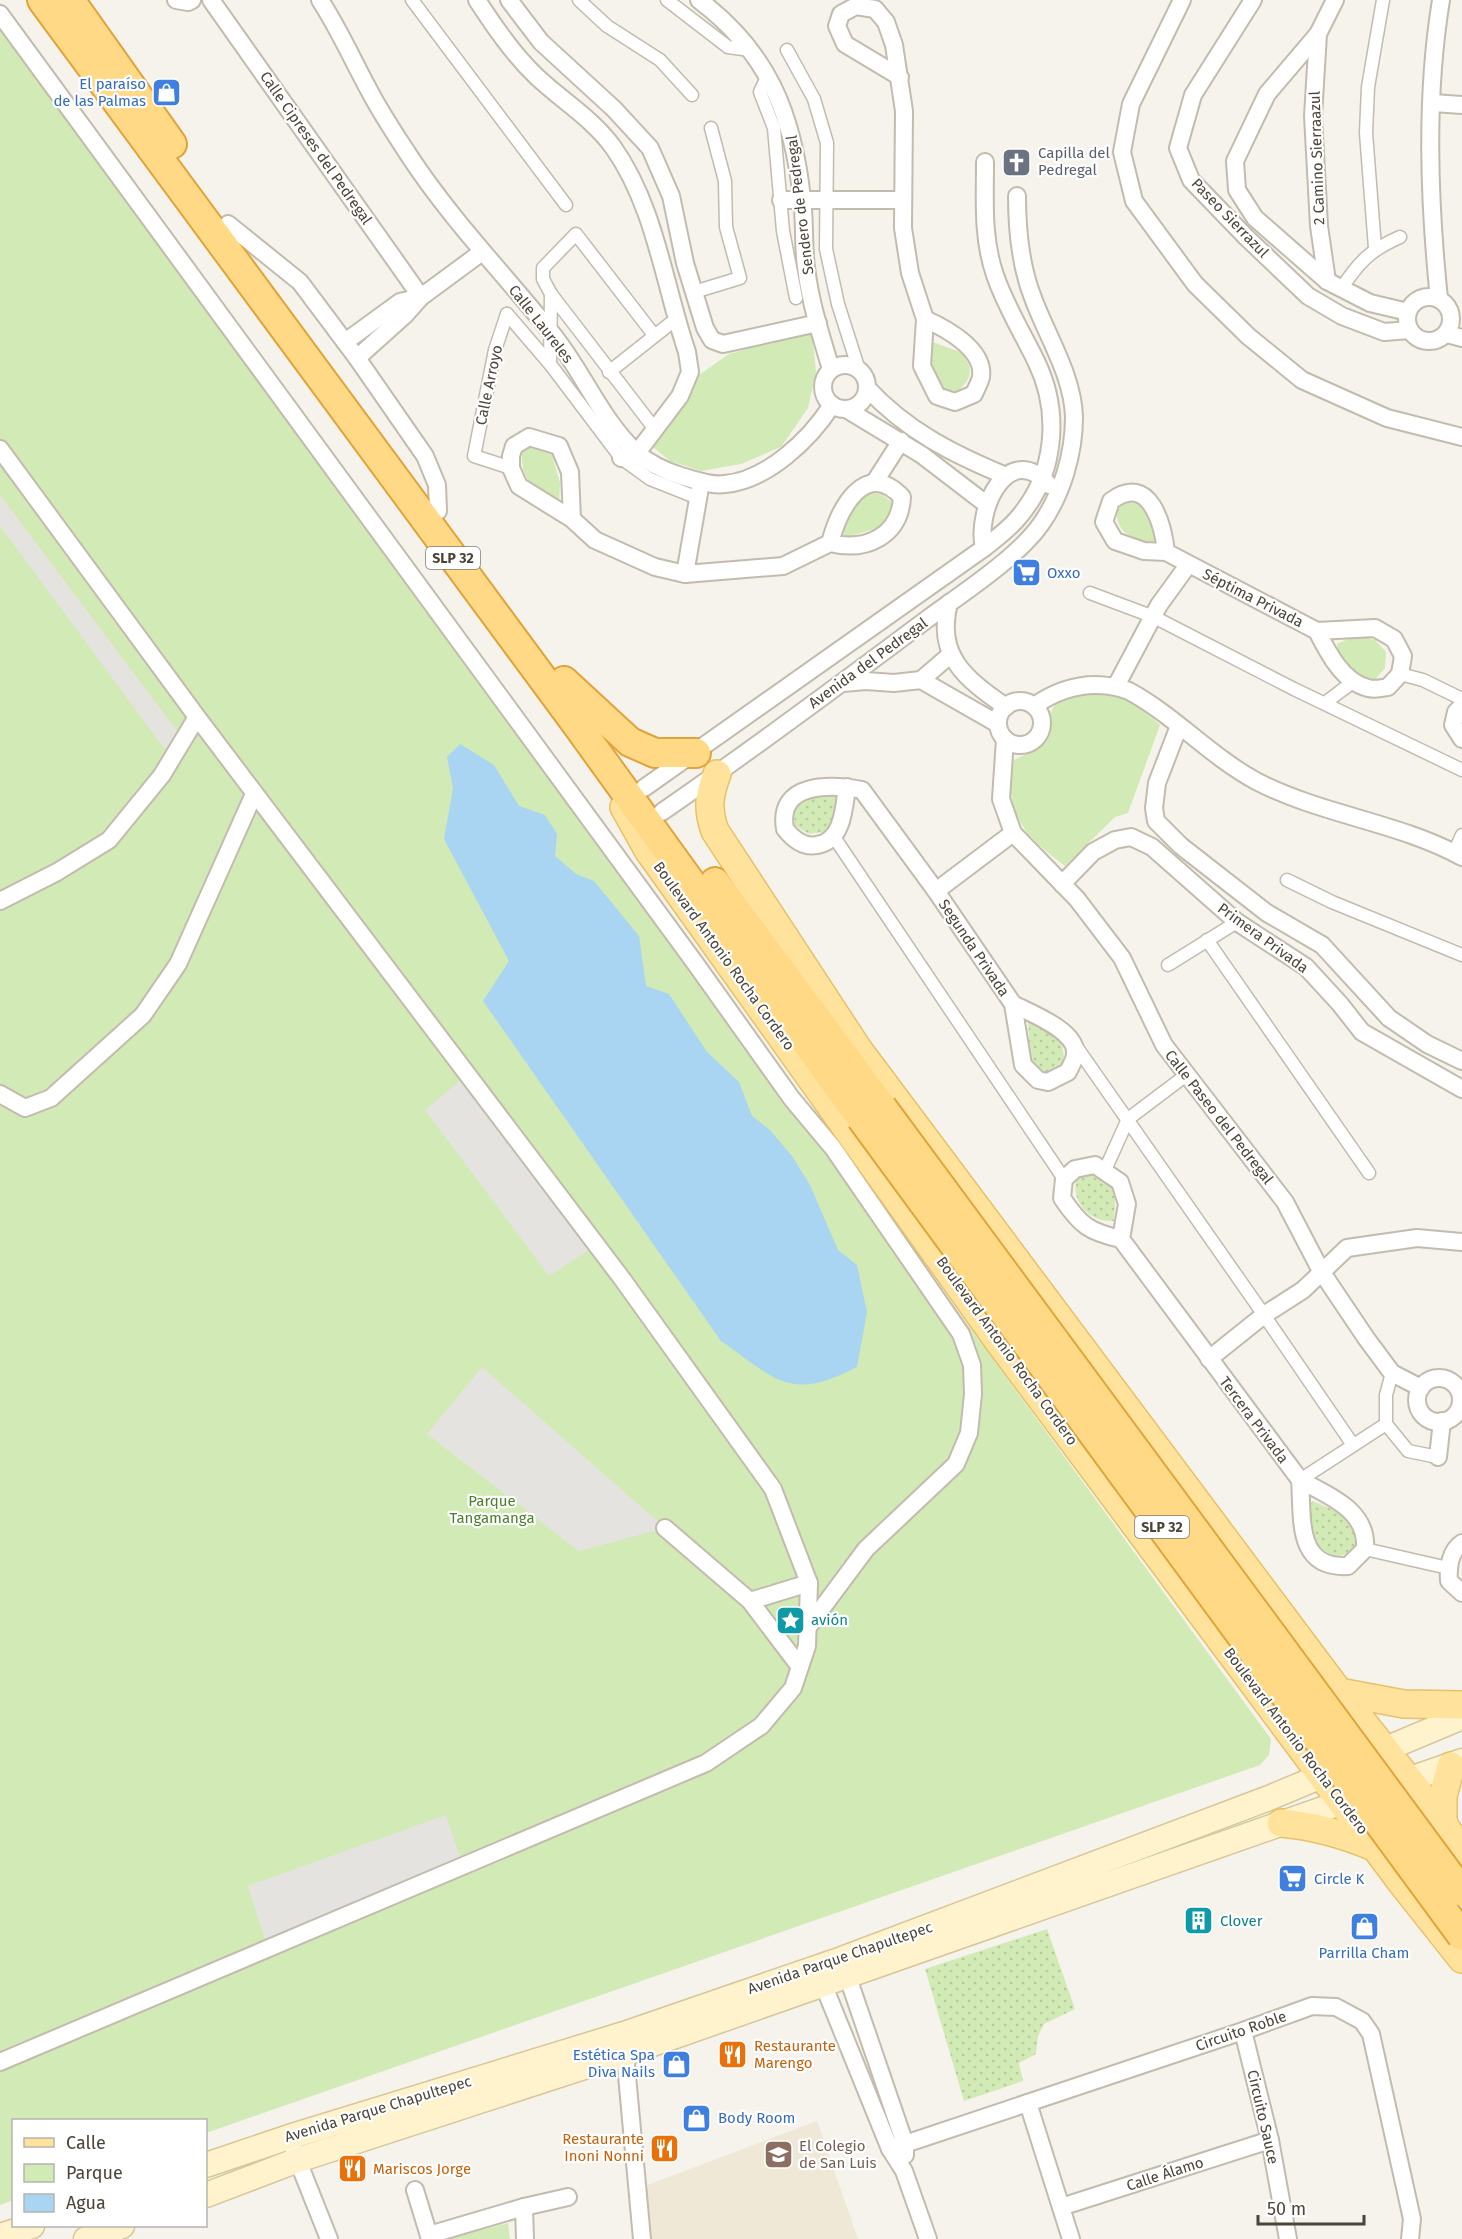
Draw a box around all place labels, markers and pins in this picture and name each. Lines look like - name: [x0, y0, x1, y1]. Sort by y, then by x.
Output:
- place label: El paraíso de las Palmas: [53, 75, 146, 110]
- shop icon: El paraíso de las Palmas: [151, 77, 183, 109]
- place label: Capilla del Pedregal: [1038, 144, 1111, 179]
- church icon: Capilla del Pedregal: [1001, 146, 1033, 178]
- supermarket icon: Oxxo: [1010, 557, 1042, 589]
- place label: Oxxo: [1047, 564, 1080, 582]
- place icon: avión: [774, 1604, 806, 1636]
- place label: avión: [811, 1611, 848, 1629]
- supermarket icon: Circle K: [1277, 1863, 1309, 1895]
- place label: Circle K: [1314, 1870, 1365, 1888]
- building icon: Clover: [1183, 1905, 1215, 1937]
- shop icon: Parrilla Cham: [1348, 1910, 1380, 1942]
- place label: Clover: [1220, 1912, 1263, 1930]
- place label: Parrilla Cham: [1319, 1944, 1409, 1962]
- place label: Restaurante Marengo: [754, 2037, 836, 2072]
- restaurant icon: Restaurante Marengo: [717, 2039, 749, 2071]
- place label: Estética Spa Diva Nails: [573, 2046, 655, 2081]
- shop icon: Estética Spa Diva Nails: [660, 2048, 692, 2080]
- shop icon: Body Room: [681, 2102, 713, 2134]
- place label: Body Room: [718, 2109, 795, 2127]
- place label: Restaurante Inoni Nonni: [562, 2130, 644, 2165]
- restaurant icon: Restaurante Inoni Nonni: [649, 2132, 681, 2164]
- place label: El Colegio de San Luis: [799, 2137, 876, 2172]
- school or university icon: El Colegio de San Luis: [762, 2139, 794, 2171]
- restaurant icon: Mariscos Jorge: [336, 2153, 368, 2185]
- place label: Mariscos Jorge: [373, 2160, 471, 2178]

